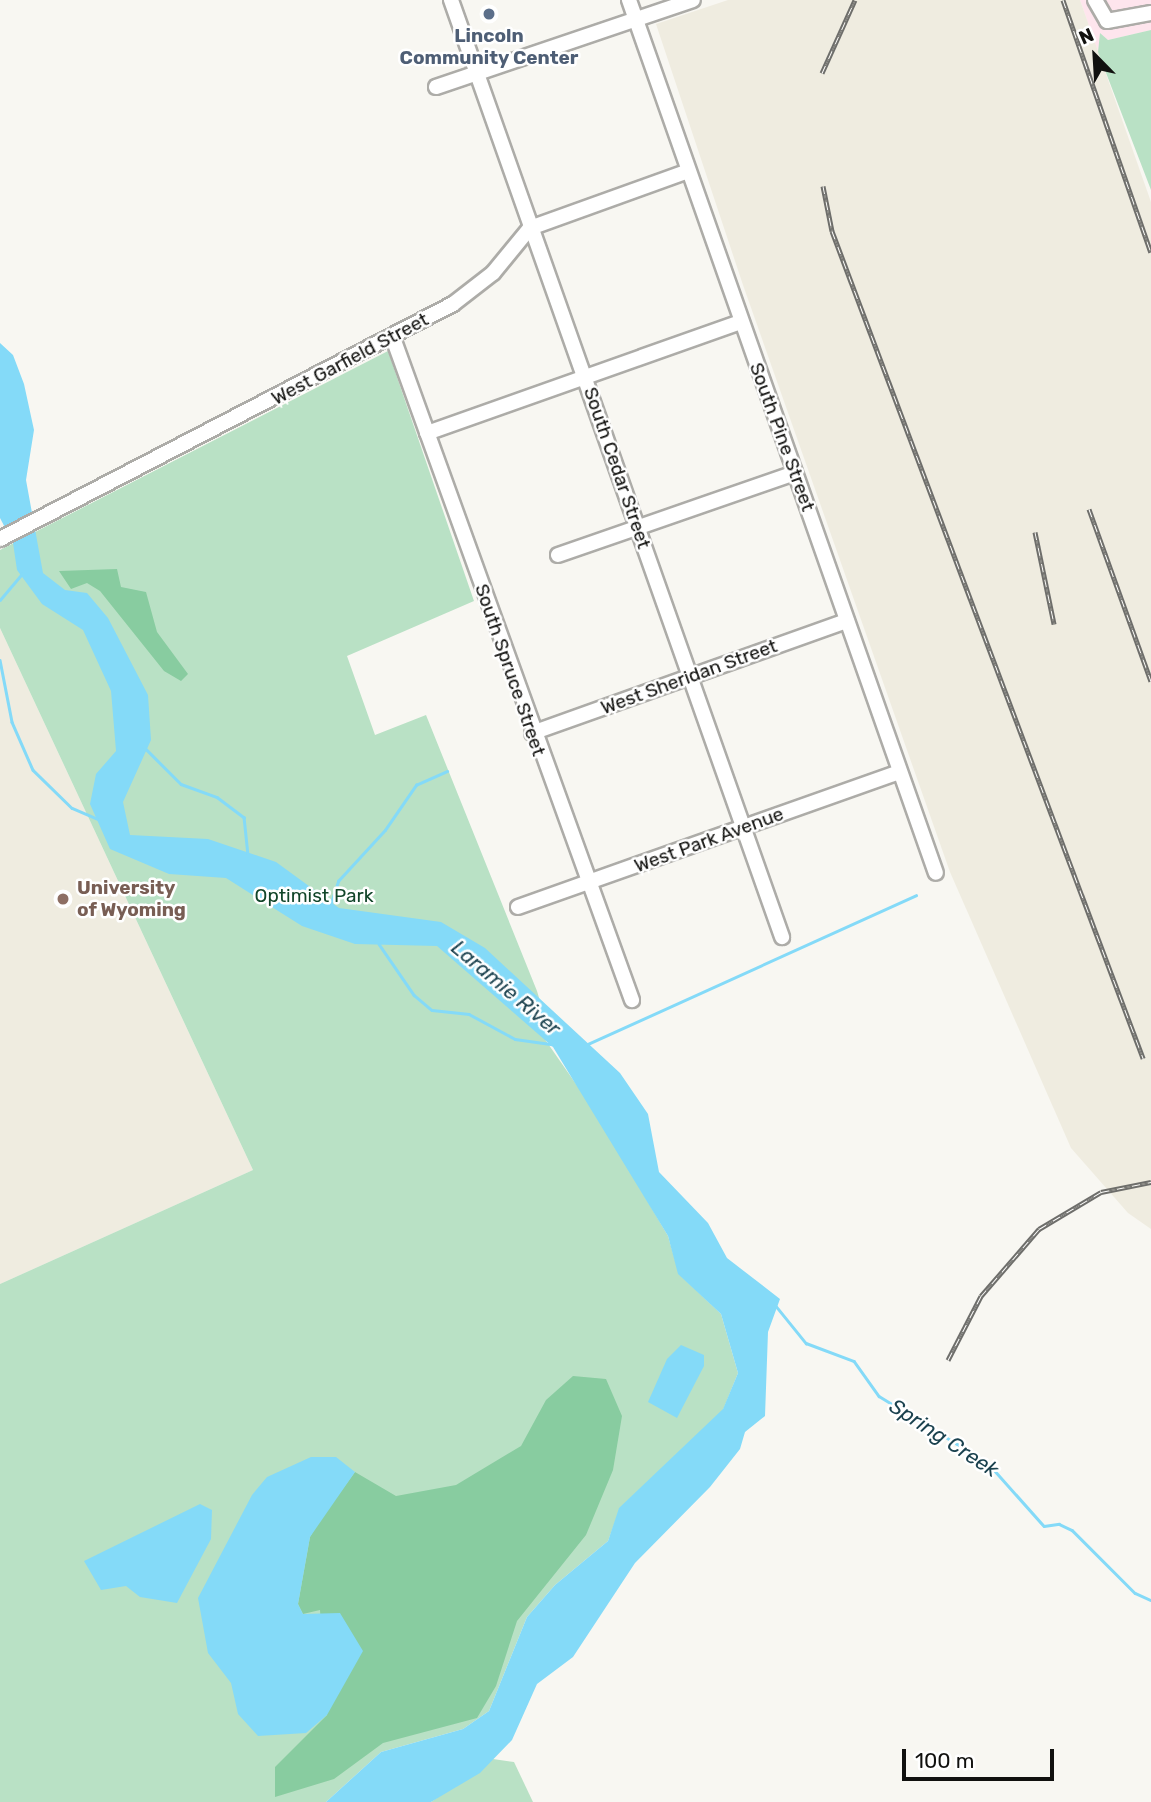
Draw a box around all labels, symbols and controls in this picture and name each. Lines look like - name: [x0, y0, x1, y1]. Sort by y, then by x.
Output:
- marker: Lincoln Community Center: [481, 6, 497, 22]
- north arrow: [1060, 21, 1130, 91]
- text: N: [1075, 23, 1097, 50]
- place label: Lincoln Community Center: [399, 25, 579, 69]
- street label: West Garfield Street: [268, 308, 432, 410]
- street label: South Pine Street: [745, 360, 819, 514]
- street label: South Cedar Street: [579, 384, 655, 552]
- street label: South Spruce Street: [470, 581, 550, 759]
- street label: West Sheridan Street: [598, 634, 780, 720]
- street label: West Park Avenue: [631, 802, 787, 878]
- place label: University of Wyoming: [77, 877, 186, 921]
- park label: Optimist Park: [255, 885, 373, 907]
- marker: University of Wyoming: [55, 891, 71, 907]
- water label: Laramie River: [446, 935, 566, 1041]
- water label: Spring Creek: [885, 1393, 1003, 1483]
- scale bar: [906, 1736, 1058, 1780]
- text: 100 m: [915, 1748, 974, 1773]

